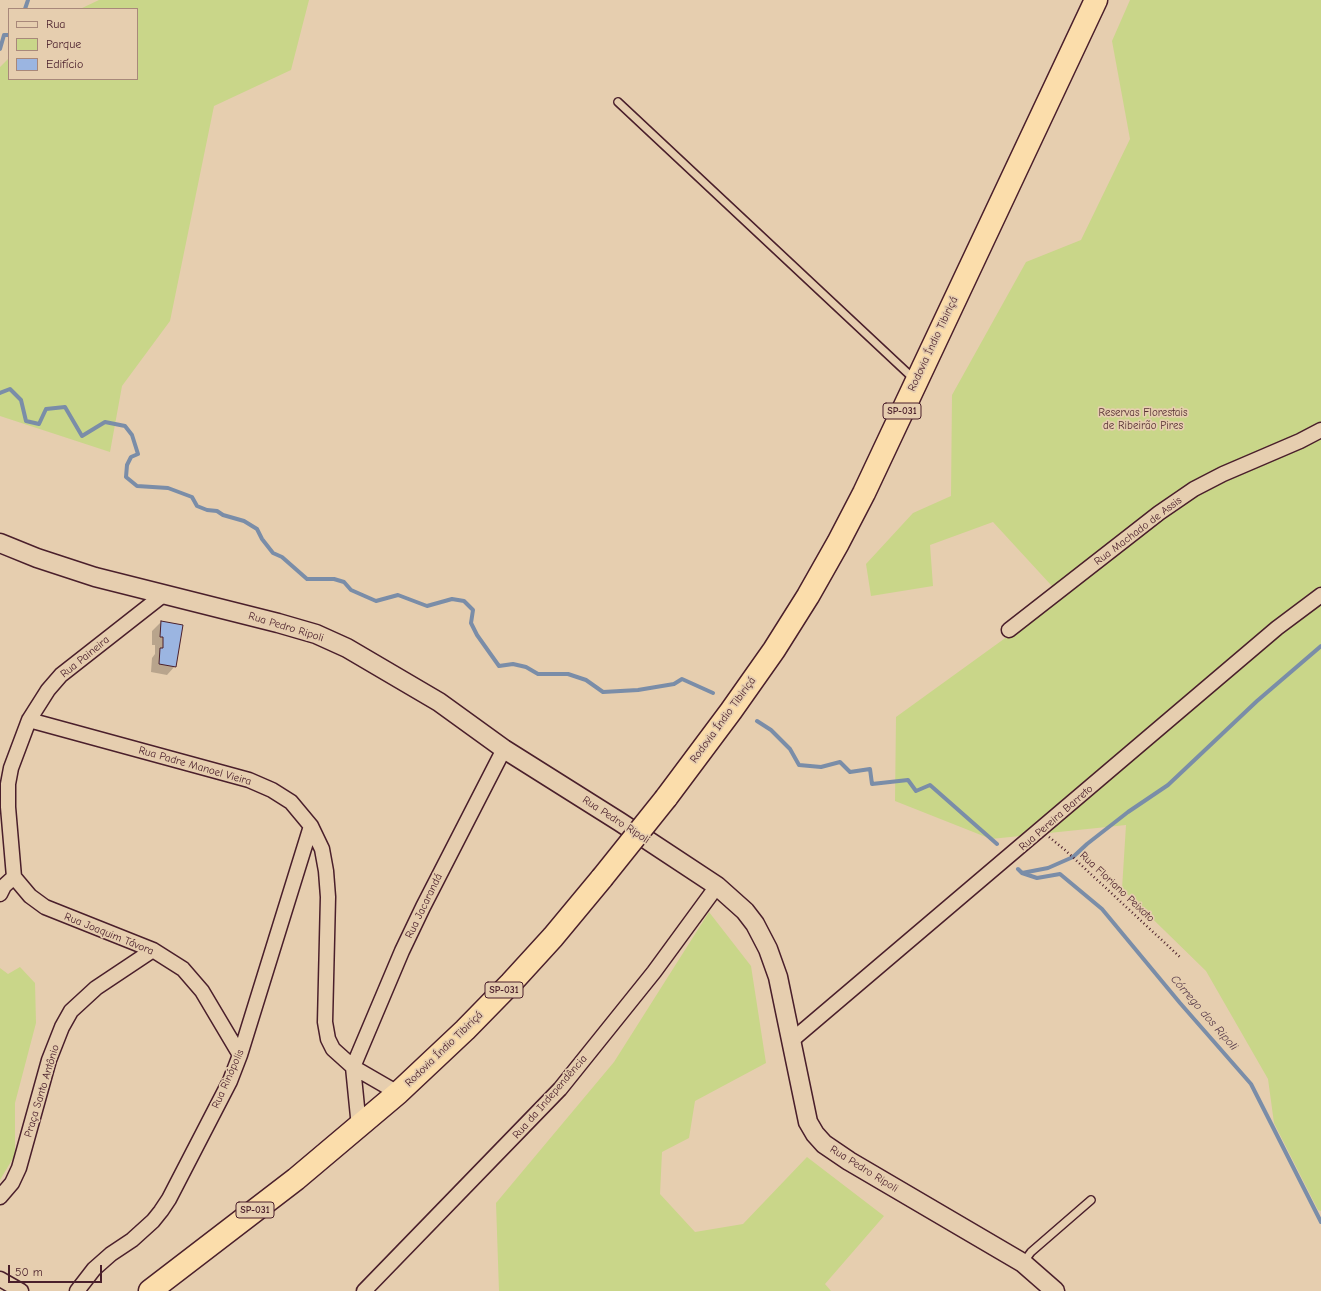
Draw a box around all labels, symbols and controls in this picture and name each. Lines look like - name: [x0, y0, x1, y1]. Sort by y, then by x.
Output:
- legend: [8, 8, 138, 80]
- text: Rua: [46, 17, 65, 31]
- text: Parque: [46, 37, 81, 51]
- text: Edifício: [46, 57, 83, 71]
- street label: Rodovia Índio Tibiriçá: [905, 295, 961, 393]
- road number: SP-031: [883, 403, 921, 419]
- park label: Reservas Florestais de Ribeirão Pires: [1098, 406, 1188, 432]
- street label: Rua Machado de Assis: [1092, 494, 1184, 568]
- street label: Rua Pedro Ripoli: [247, 609, 325, 645]
- street label: Rua Paineira: [58, 633, 112, 681]
- street label: Rodovia Índio Tibiriçá: [687, 674, 759, 766]
- street label: Rua Padre Manoel Vieira: [137, 744, 253, 788]
- street label: Rua Pereira Barreto: [1016, 782, 1096, 854]
- street label: Rua Pedro Ripoli: [580, 793, 652, 847]
- street label: Rua Floriano Peixoto: [1077, 849, 1157, 925]
- street label: Rua Jacarandá: [403, 871, 445, 941]
- street label: Rua Joaquim Távora: [62, 910, 156, 958]
- water label: Córrego dos Ripoli: [1167, 972, 1241, 1054]
- road number: SP-031: [485, 982, 523, 998]
- street label: Rodovia Índio Tibiriçá: [402, 1009, 486, 1089]
- street label: Praça Santo Antônio: [22, 1043, 62, 1139]
- street label: Rua Rinópolis: [209, 1047, 247, 1111]
- street label: Rua da Independência: [510, 1052, 590, 1142]
- street label: Rua Pedro Ripoli: [827, 1143, 901, 1195]
- road number: SP-031: [236, 1202, 274, 1218]
- scale bar: [10, 1257, 104, 1283]
- text: 50 m: [15, 1265, 43, 1279]

